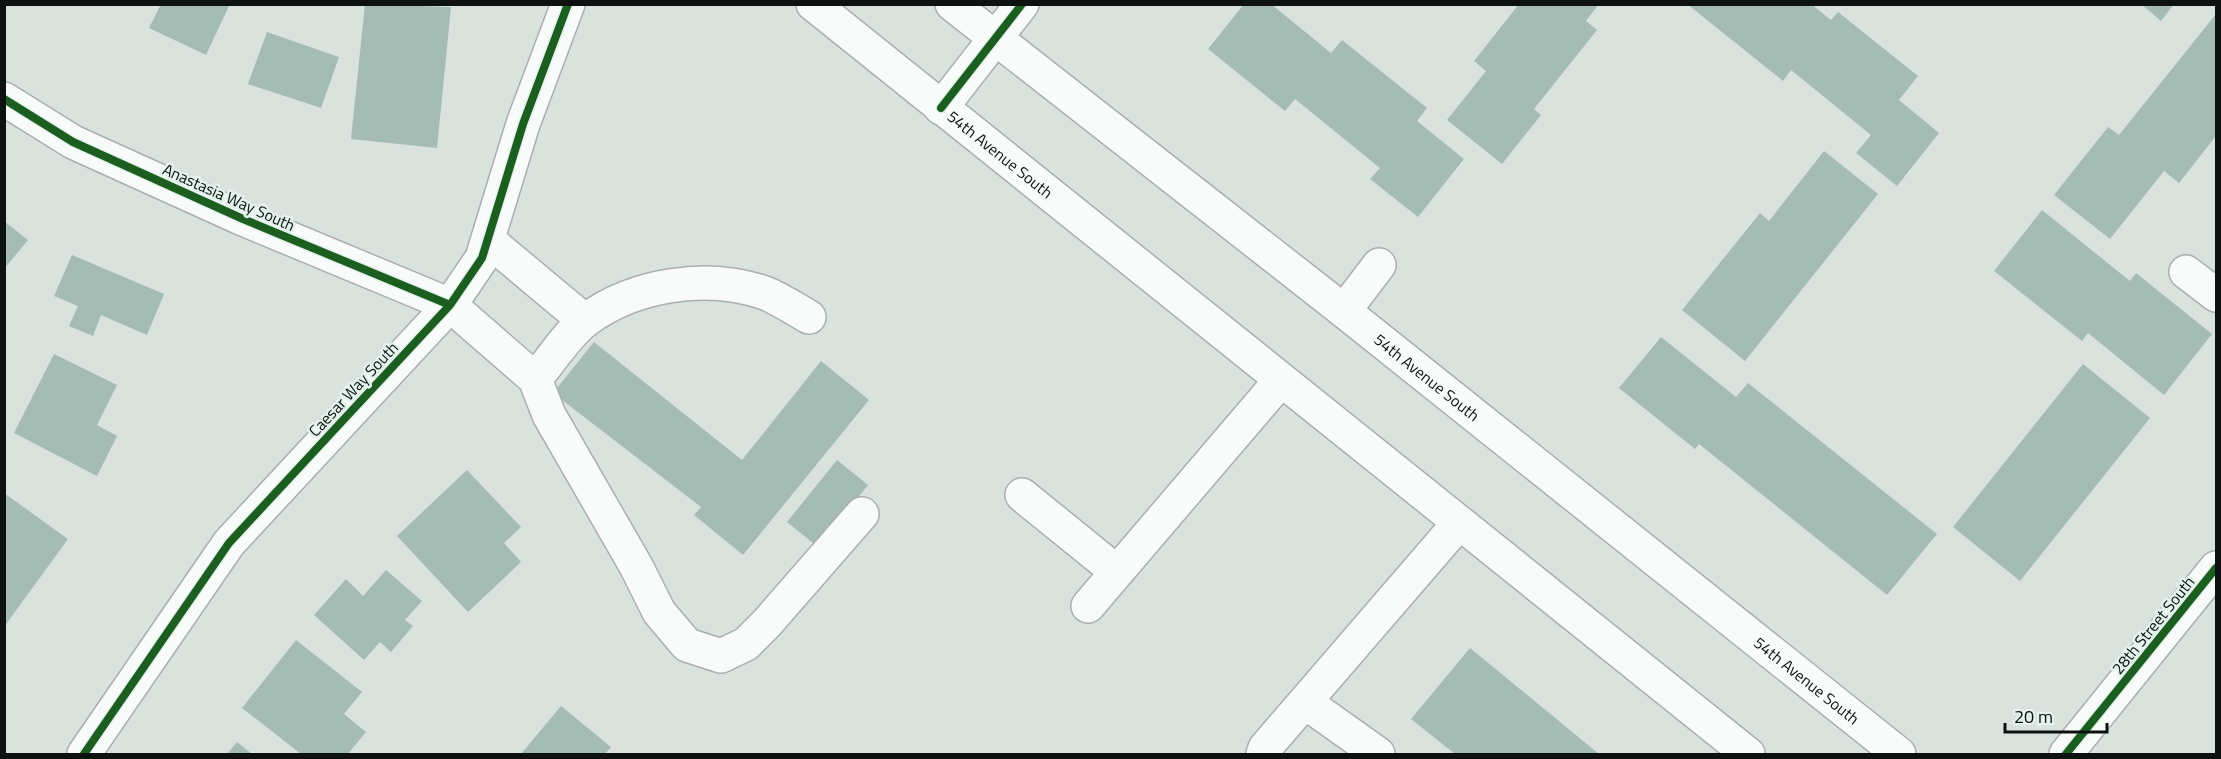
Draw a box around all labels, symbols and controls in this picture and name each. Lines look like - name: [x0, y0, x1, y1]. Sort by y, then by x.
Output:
- street label: 54th Avenue South: [942, 104, 1058, 204]
- street label: Anastasia Way South: [159, 157, 299, 237]
- street label: 54th Avenue South: [1369, 328, 1485, 427]
- street label: Caesar Way South: [303, 336, 403, 442]
- street label: 28th Street South: [2106, 571, 2200, 679]
- street label: 54th Avenue South: [1749, 631, 1865, 730]
- scale bar: [2005, 696, 2107, 734]
- text: 20 m: [2014, 703, 2053, 730]

